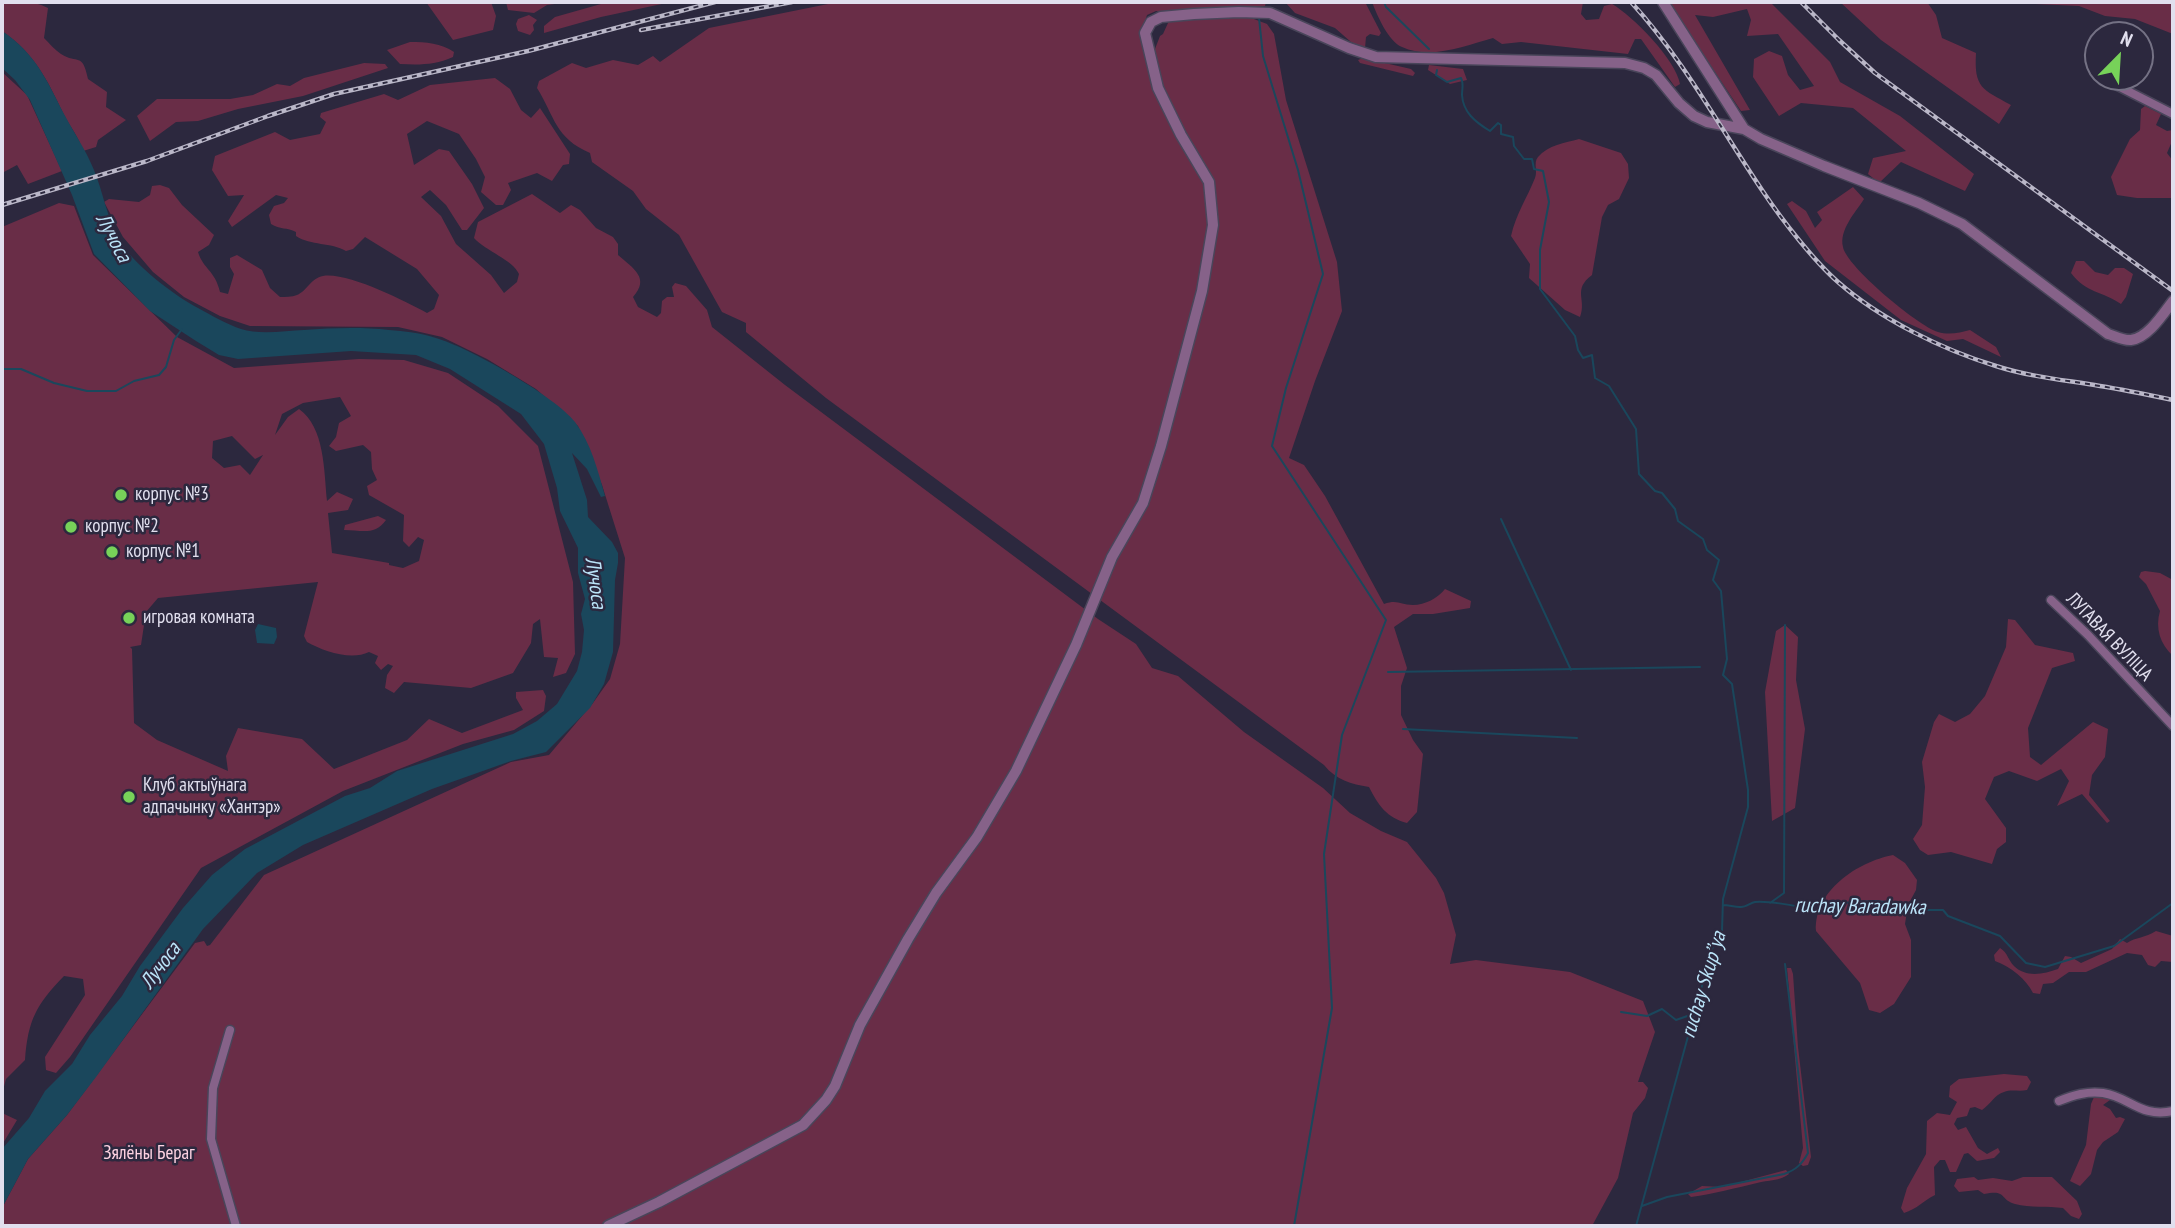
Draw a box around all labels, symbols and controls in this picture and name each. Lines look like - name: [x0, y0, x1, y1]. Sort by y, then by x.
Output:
- north arrow: [2084, 21, 2154, 91]
- text: N: [2117, 26, 2136, 52]
- water label: Лучоса: [90, 209, 136, 267]
- place label: корпус №3: [135, 484, 209, 506]
- marker: корпус №3: [113, 487, 129, 503]
- place label: корпус №2: [85, 516, 159, 538]
- marker: корпус №2: [63, 519, 79, 535]
- place label: корпус №1: [126, 541, 200, 563]
- marker: корпус №1: [104, 544, 120, 560]
- water label: Лучоса: [579, 556, 611, 610]
- street label: ЛУГАВАЯ ВУЛІЦА: [2061, 588, 2157, 686]
- place label: игровая комната: [143, 607, 255, 629]
- marker: игровая комната: [121, 610, 137, 626]
- place label: Клуб актыўнага адпачынку «Хантэр»: [143, 775, 281, 819]
- marker: Клуб актыўнага адпачынку «Хантэр»: [121, 789, 137, 805]
- water label: ruchay Baradawka: [1794, 893, 1926, 921]
- water label: ruchay Skup’’ya: [1676, 929, 1732, 1041]
- water label: Лучоса: [135, 938, 187, 994]
- park label: Зялёны Бераг: [103, 1143, 195, 1165]

